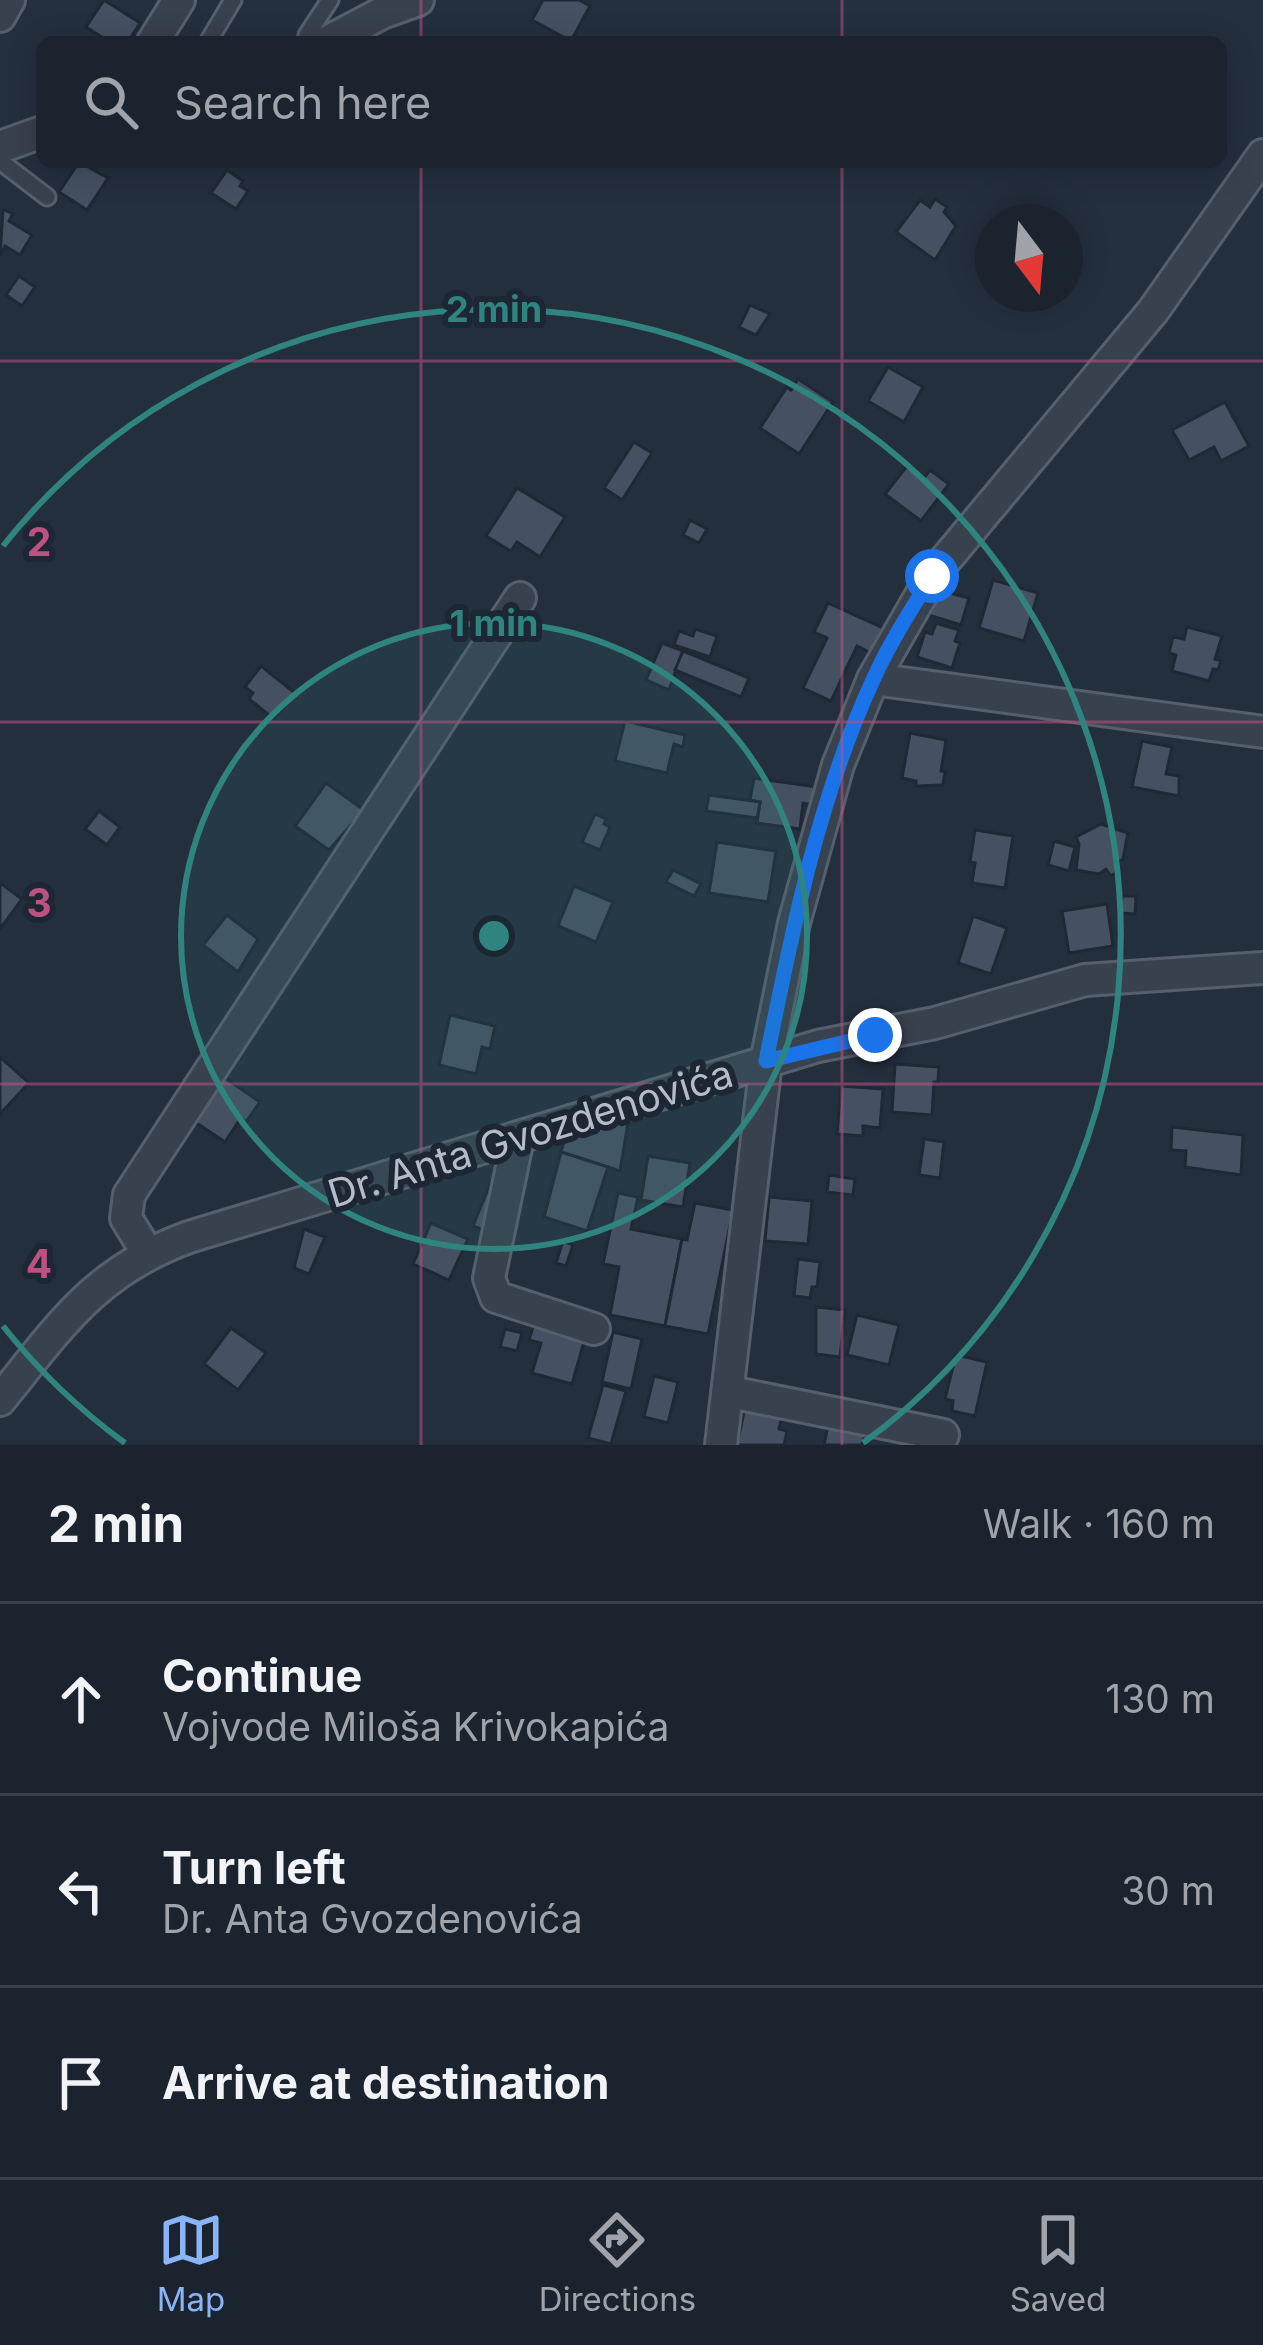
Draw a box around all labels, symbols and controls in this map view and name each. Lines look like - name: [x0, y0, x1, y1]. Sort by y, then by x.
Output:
- search box: [36, 36, 1227, 168]
- icon: search: [78, 69, 144, 135]
- text: Search here: [174, 75, 431, 130]
- north arrow: [975, 204, 1083, 312]
- text: 2 min: [446, 287, 542, 331]
- text: 2: [27, 518, 51, 565]
- route start: [905, 549, 959, 603]
- text: 1 min: [449, 601, 539, 645]
- text: 3: [26, 879, 52, 926]
- centre of rings: [473, 915, 515, 957]
- route end: [848, 1008, 902, 1062]
- street label: Dr. Anta Gvozdenovića: [322, 1049, 738, 1217]
- text: 4: [26, 1240, 52, 1287]
- text: 2 min: [48, 1493, 184, 1554]
- text: Walk · 160 m: [983, 1500, 1215, 1547]
- text: Continue: [162, 1648, 362, 1703]
- icon: ahead: [48, 1666, 114, 1732]
- text: 130 m: [1105, 1675, 1215, 1722]
- text: Vojvode Miloša Krivokapića: [162, 1703, 670, 1750]
- text: Turn left: [162, 1840, 346, 1895]
- icon: left: [48, 1858, 114, 1924]
- text: 30 m: [1121, 1867, 1215, 1914]
- text: Dr. Anta Gvozdenovića: [162, 1895, 583, 1942]
- icon: arrive: [48, 2050, 114, 2116]
- text: Arrive at destination: [162, 2055, 609, 2110]
- tab: Map: [157, 2207, 225, 2319]
- tab: Directions: [539, 2207, 696, 2319]
- tab: Saved: [1010, 2207, 1106, 2319]

